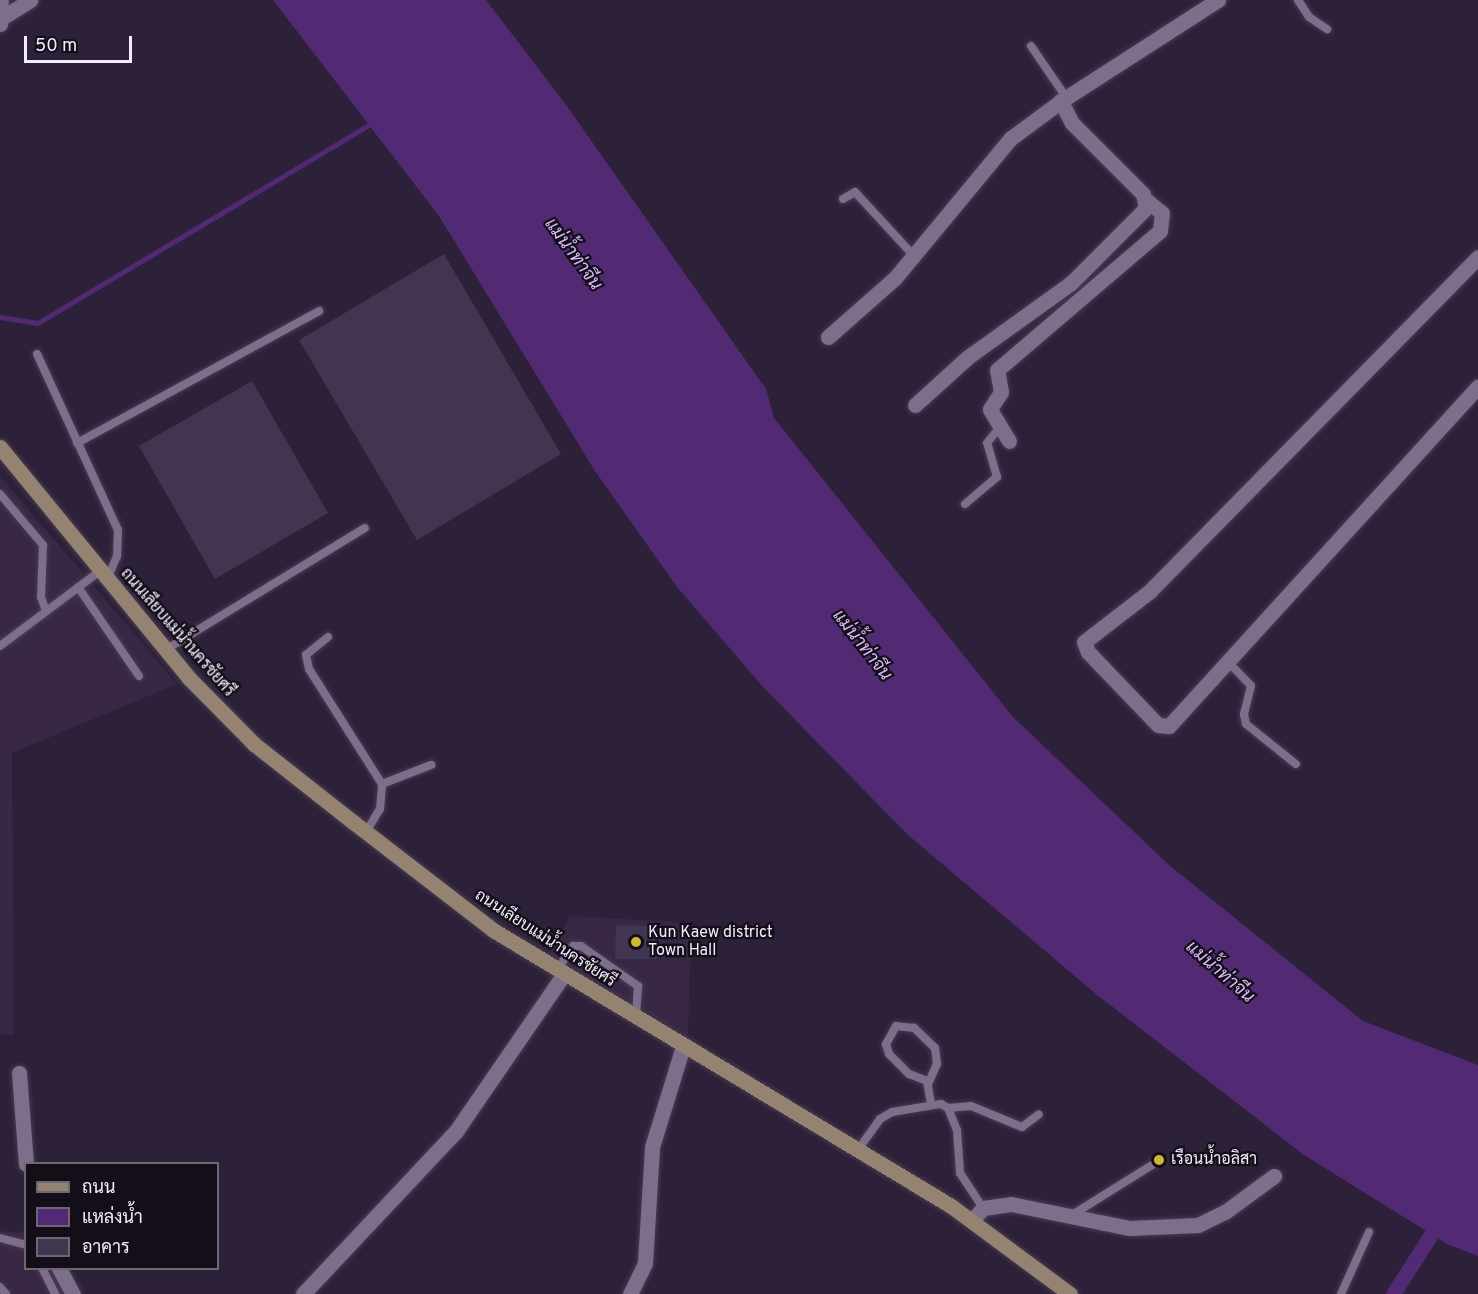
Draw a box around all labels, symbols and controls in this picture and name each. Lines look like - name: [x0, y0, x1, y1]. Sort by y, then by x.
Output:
- scale bar: [27, 24, 135, 62]
- text: 50 m: [35, 35, 77, 58]
- water label: แม่น้ำท่าจีน: [539, 215, 605, 295]
- street label: ถนนเลียบแม่น้ำนครชัยศรี: [116, 565, 238, 701]
- water label: แม่น้ำท่าจีน: [827, 606, 895, 686]
- street label: ถนนเลียบแม่น้ำนครชัยศรี: [471, 886, 619, 992]
- place label: Kun Kaew district Town Hall: [648, 923, 773, 961]
- marker: Kun Kaew district Town Hall: [629, 935, 643, 949]
- water label: แม่น้ำท่าจีน: [1180, 937, 1258, 1009]
- place label: เรือนน้ำอลิสา: [1171, 1150, 1257, 1170]
- marker: เรือนน้ำอลิสา: [1152, 1153, 1166, 1167]
- legend: [24, 1162, 219, 1270]
- text: ถนน: [82, 1177, 115, 1200]
- text: แหล่งน้ำ: [82, 1207, 143, 1230]
- text: อาคาร: [82, 1237, 130, 1260]

